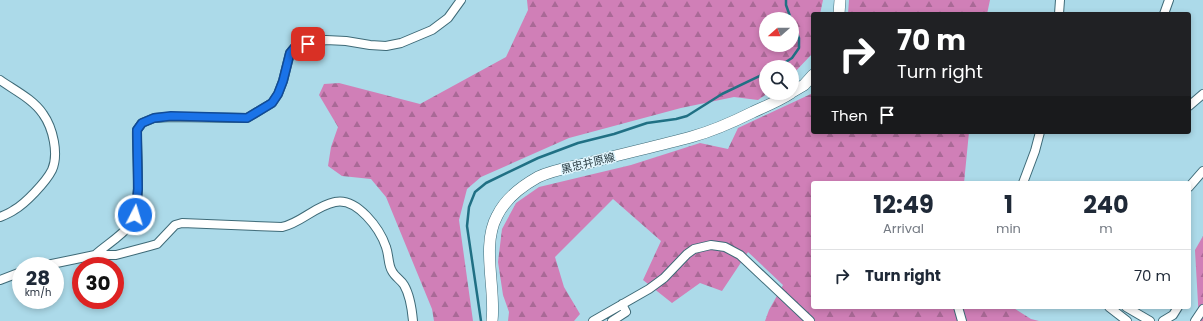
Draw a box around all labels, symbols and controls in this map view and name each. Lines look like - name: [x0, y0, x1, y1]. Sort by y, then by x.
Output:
- north arrow: [759, 12, 799, 52]
- map controls: [759, 12, 799, 100]
- text: 70 m: [897, 21, 966, 60]
- pin: [291, 27, 325, 61]
- icon: right: [831, 28, 883, 80]
- icon: arrive: [297, 33, 319, 55]
- text: Turn right: [897, 59, 983, 84]
- button: search: [759, 60, 799, 100]
- icon: arrive: [876, 104, 898, 126]
- text: Then: [831, 105, 868, 126]
- street label: 黒忠井原線: [559, 149, 617, 177]
- text: 12:49: [873, 188, 934, 221]
- text: 1: [1004, 188, 1013, 221]
- text: 240: [1083, 188, 1129, 221]
- position arrow: [114, 194, 156, 236]
- text: Arrival: [883, 219, 924, 238]
- text: min: [996, 219, 1021, 238]
- text: m: [1099, 219, 1113, 238]
- speed limit sign: 30: [72, 257, 124, 309]
- text: 28: [26, 264, 50, 292]
- icon: right: [831, 265, 853, 287]
- text: Turn right: [865, 265, 941, 286]
- text: 70 m: [1134, 265, 1171, 286]
- text: km/h: [25, 285, 51, 300]

